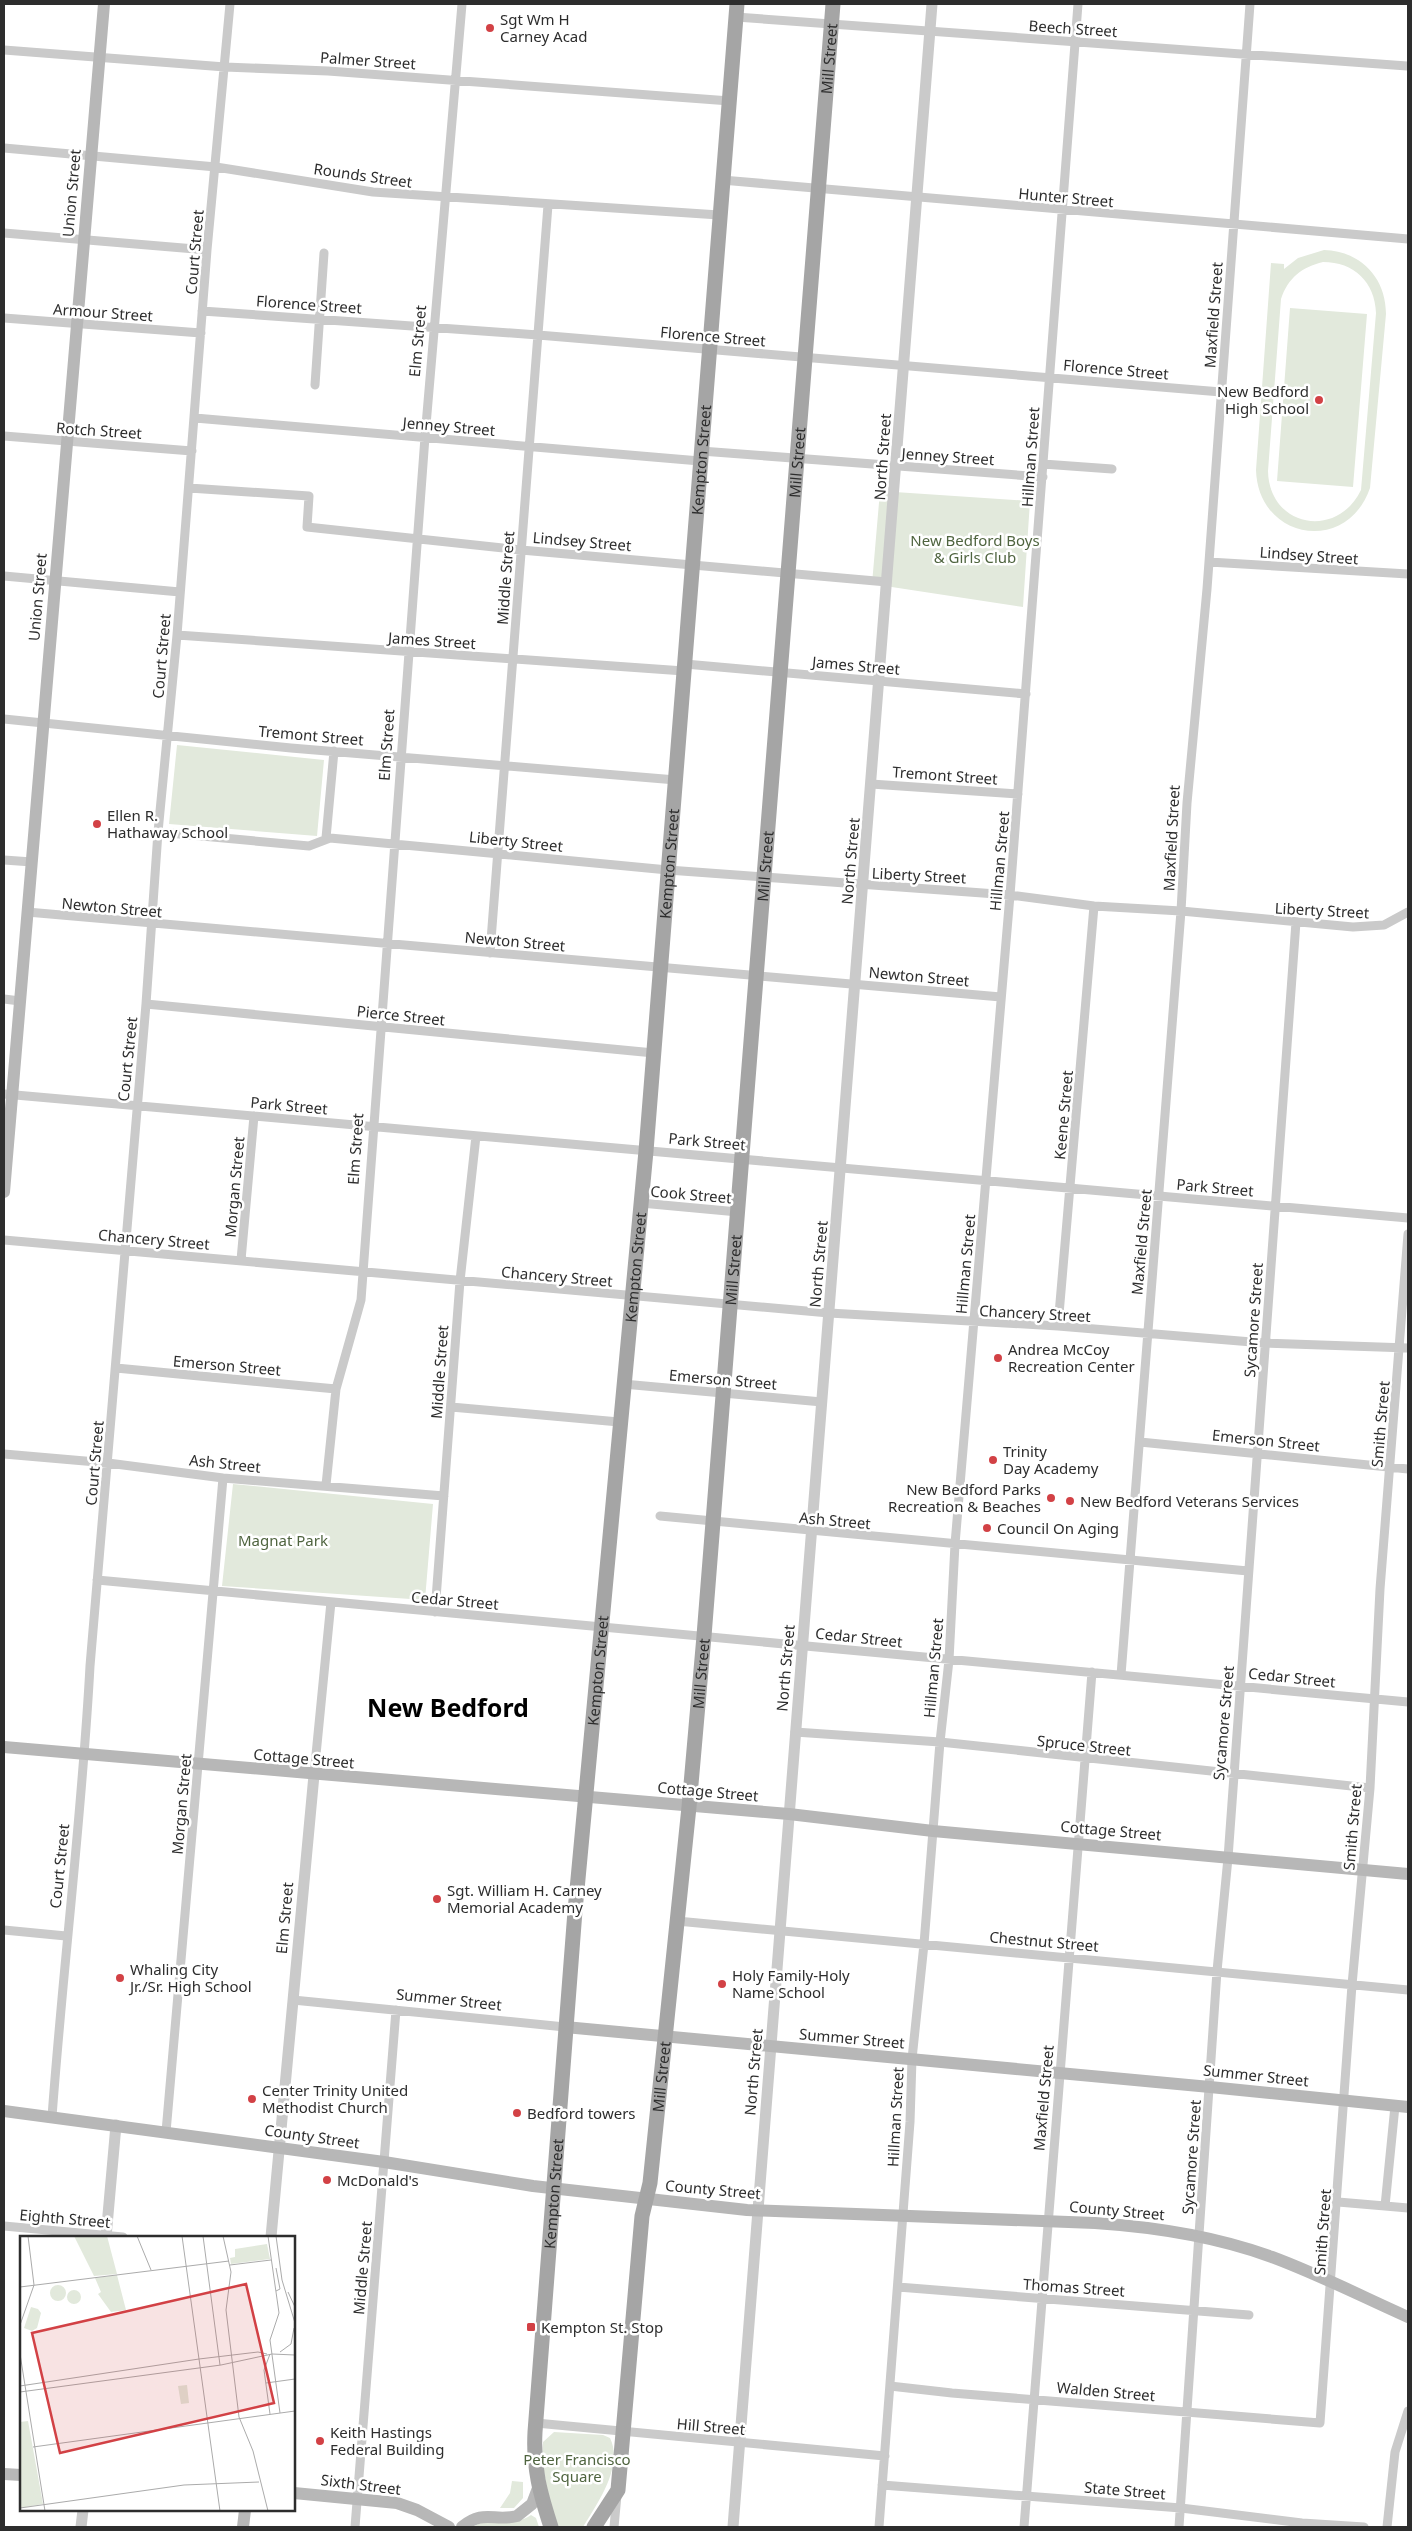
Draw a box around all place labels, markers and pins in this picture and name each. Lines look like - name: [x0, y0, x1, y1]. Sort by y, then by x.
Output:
- place label: Sgt Wm H Carney Acad: [500, 9, 588, 46]
- marker: Sgt Wm H Carney Acad: [484, 22, 496, 34]
- place label: New Bedford High School: [1217, 381, 1309, 418]
- marker: New Bedford High School: [1313, 394, 1325, 406]
- place label: Ellen R. Hathaway School: [107, 805, 228, 842]
- marker: Ellen R. Hathaway School: [91, 818, 103, 830]
- place label: Andrea McCoy Recreation Center: [1008, 1339, 1135, 1376]
- marker: Andrea McCoy Recreation Center: [992, 1352, 1004, 1364]
- place label: Trinity Day Academy: [1003, 1441, 1099, 1478]
- marker: Trinity Day Academy: [987, 1454, 999, 1466]
- place label: New Bedford Parks Recreation & Beaches: [888, 1479, 1041, 1516]
- place label: New Bedford Veterans Services: [1080, 1491, 1299, 1511]
- marker: New Bedford Parks Recreation & Beaches: [1045, 1492, 1057, 1504]
- marker: New Bedford Veterans Services: [1064, 1495, 1076, 1507]
- place label: Council On Aging: [997, 1518, 1119, 1538]
- marker: Council On Aging: [981, 1522, 993, 1534]
- place label: Sgt. William H. Carney Memorial Academy: [447, 1880, 602, 1917]
- marker: Sgt. William H. Carney Memorial Academy: [431, 1893, 443, 1905]
- place label: Whaling City Jr./Sr. High School: [128, 1959, 252, 1996]
- place label: Holy Family-Holy Name School: [732, 1965, 850, 2002]
- marker: Whaling City Jr./Sr. High School: [114, 1972, 126, 1984]
- marker: Holy Family-Holy Name School: [716, 1978, 728, 1990]
- place label: Center Trinity United Methodist Church: [262, 2080, 408, 2117]
- marker: Center Trinity United Methodist Church: [246, 2093, 258, 2105]
- place label: Bedford towers: [527, 2103, 636, 2123]
- marker: Bedford towers: [511, 2107, 523, 2119]
- place label: McDonald's: [337, 2170, 419, 2190]
- marker: McDonald's: [321, 2174, 333, 2186]
- place label: Kempton St. Stop: [541, 2317, 663, 2337]
- marker: Kempton St. Stop: [525, 2321, 537, 2333]
- place label: Keith Hastings Federal Building: [330, 2422, 444, 2459]
- marker: Keith Hastings Federal Building: [314, 2435, 326, 2447]

